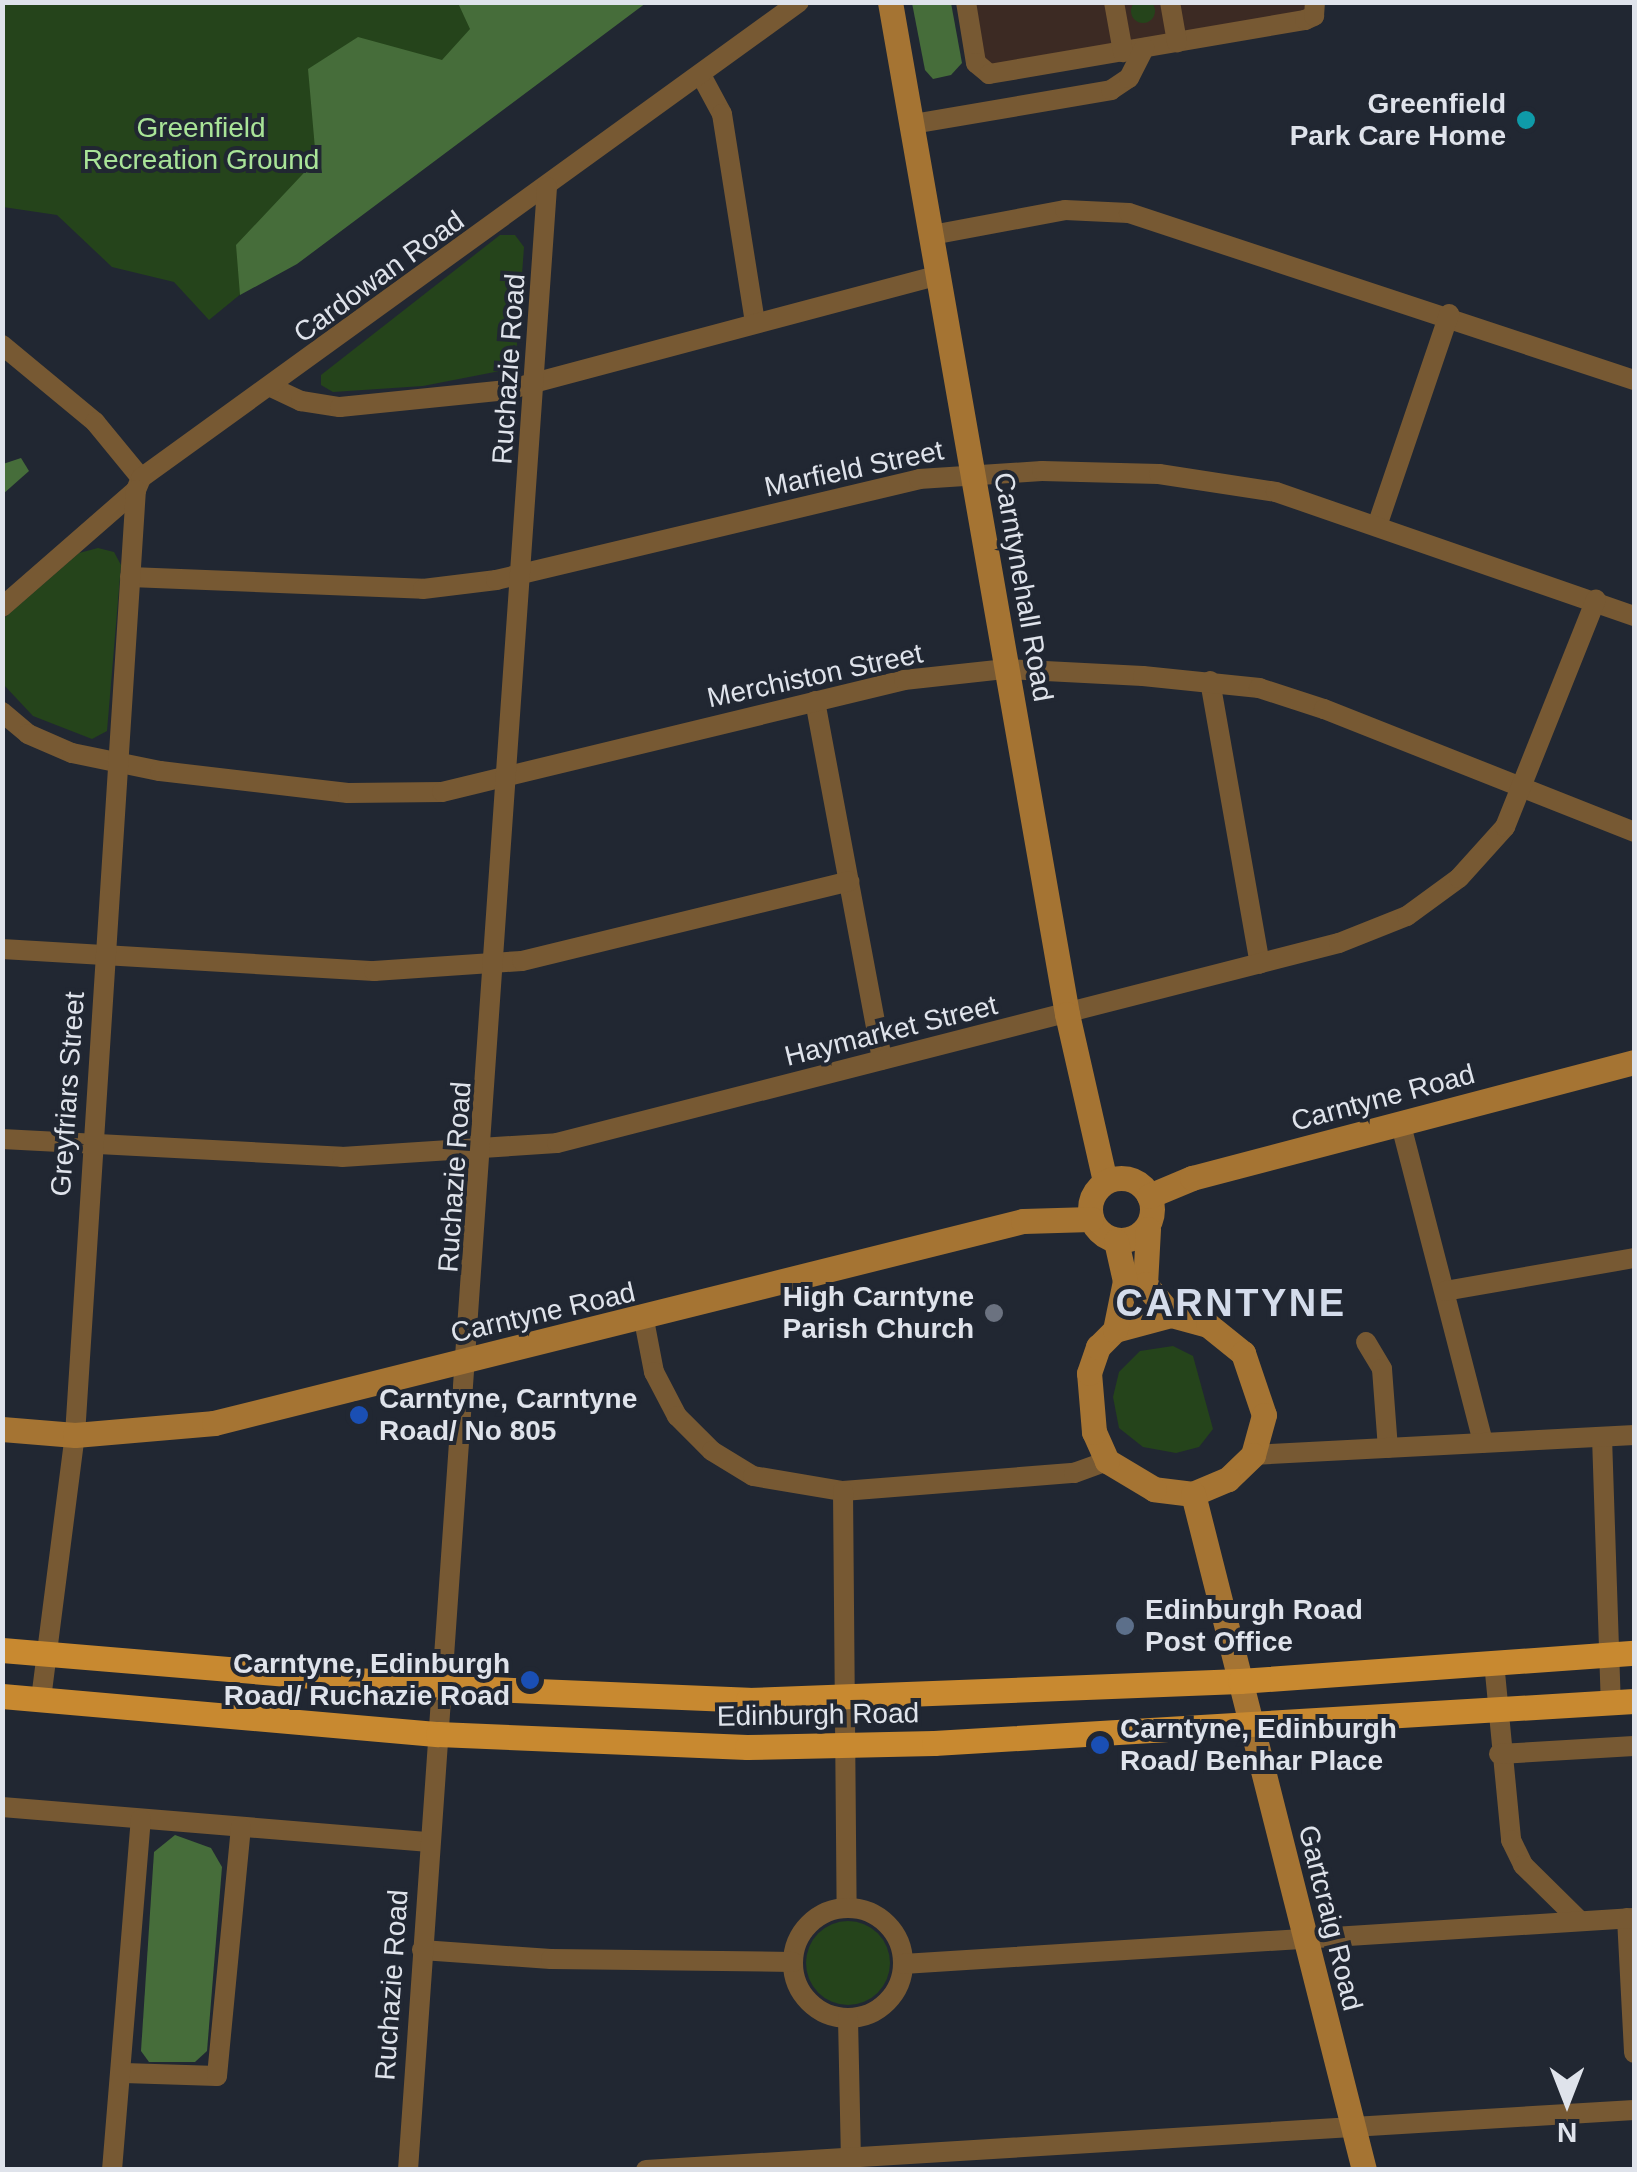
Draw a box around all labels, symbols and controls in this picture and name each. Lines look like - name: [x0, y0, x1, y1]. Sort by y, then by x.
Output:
- place label: Greenfield Park Care Home: [1290, 87, 1506, 153]
- marker: Greenfield Park Care Home: [1515, 109, 1537, 131]
- park label: Greenfield Recreation Ground: [83, 111, 319, 177]
- street label: Cardowan Road: [287, 204, 471, 350]
- street label: Ruchazie Road: [486, 272, 532, 466]
- street label: Marfield Street: [761, 434, 947, 504]
- street label: Carntynehall Road: [986, 470, 1060, 704]
- street label: Merchiston Street: [704, 637, 926, 715]
- street label: Haymarket Street: [781, 988, 1001, 1074]
- street label: Greyfriars Street: [44, 990, 92, 1198]
- street label: Carntyne Road: [1288, 1057, 1478, 1139]
- street label: Ruchazie Road: [432, 1080, 478, 1274]
- street label: Carntyne Road: [447, 1275, 639, 1351]
- place label: High Carntyne Parish Church: [783, 1280, 974, 1346]
- district label: CARNTYNE: [1115, 1281, 1347, 1327]
- marker: High Carntyne Parish Church: [983, 1302, 1005, 1324]
- place label: Carntyne, Carntyne Road/ No 805: [379, 1382, 637, 1448]
- marker: Carntyne, Carntyne Road/ No 805: [348, 1404, 370, 1426]
- place label: Edinburgh Road Post Office: [1145, 1593, 1363, 1659]
- marker: Edinburgh Road Post Office: [1114, 1615, 1136, 1637]
- place label: Carntyne, Edinburgh Road/ Ruchazie Road: [224, 1647, 510, 1713]
- marker: Carntyne, Edinburgh Road/ Ruchazie Road: [519, 1669, 541, 1691]
- street label: Edinburgh Road: [717, 1696, 919, 1734]
- place label: Carntyne, Edinburgh Road/ Benhar Place: [1120, 1712, 1397, 1778]
- marker: Carntyne, Edinburgh Road/ Benhar Place: [1089, 1734, 1111, 1756]
- street label: Gartcraig Road: [1291, 1822, 1369, 2014]
- street label: Ruchazie Road: [369, 1888, 415, 2082]
- north arrow: [1517, 2052, 1617, 2152]
- text: N: [1557, 2117, 1577, 2148]

